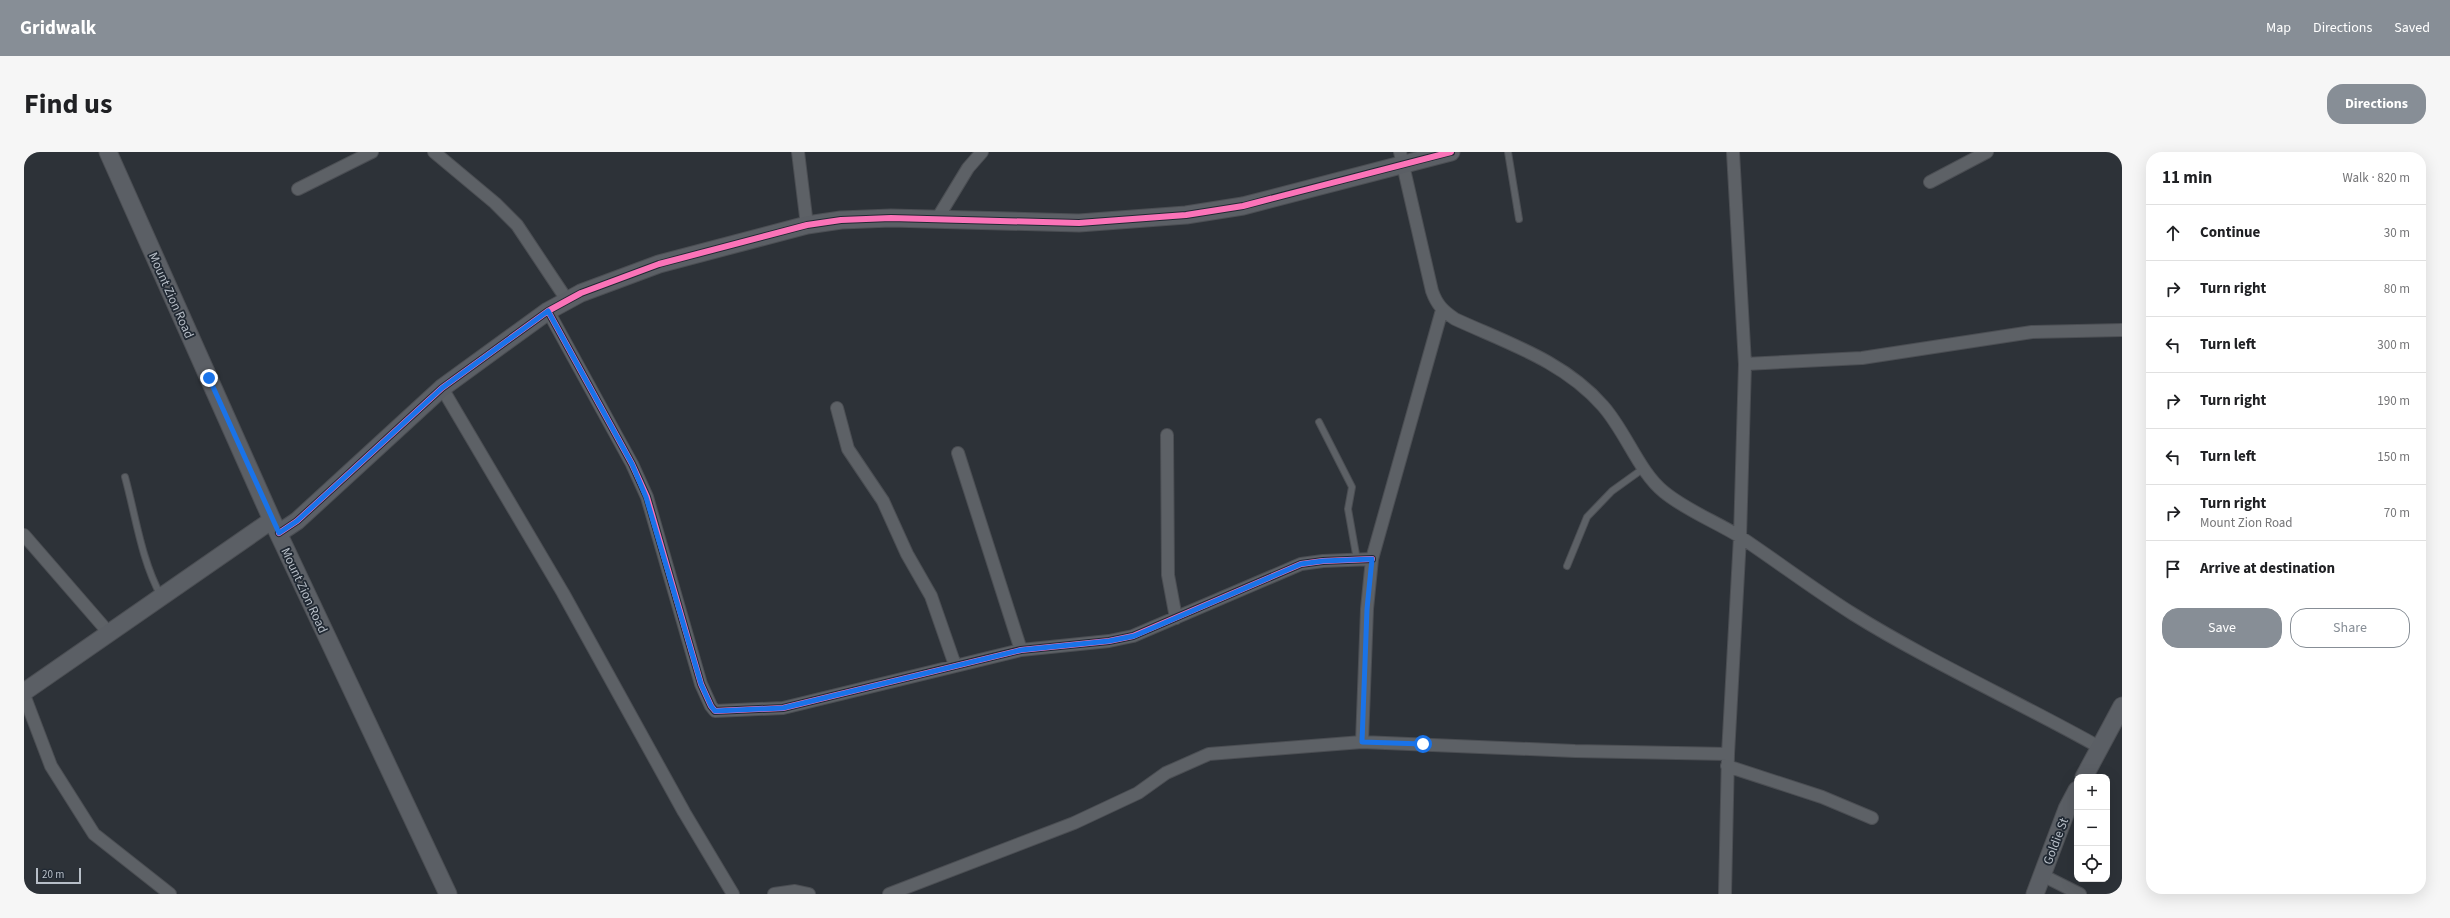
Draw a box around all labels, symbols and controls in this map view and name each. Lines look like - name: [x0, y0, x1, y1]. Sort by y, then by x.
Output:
- text: Gridwalk: [20, 15, 96, 42]
- text: Map: [2266, 18, 2291, 38]
- text: Directions: [2313, 18, 2372, 38]
- text: Saved: [2394, 18, 2430, 38]
- text: Find us: [24, 84, 112, 124]
- button: Directions: [2327, 84, 2426, 124]
- text: 11 min: [2162, 166, 2212, 190]
- text: Walk · 820 m: [2342, 169, 2410, 187]
- icon: ahead: [2162, 222, 2184, 244]
- text: Continue: [2200, 222, 2260, 243]
- text: 30 m: [2384, 224, 2410, 242]
- street label: Mount Zion Road: [144, 249, 198, 341]
- icon: right: [2162, 278, 2184, 300]
- text: Turn right: [2200, 278, 2266, 299]
- text: 80 m: [2384, 280, 2410, 298]
- icon: left: [2162, 334, 2184, 356]
- text: Turn left: [2200, 334, 2256, 355]
- text: 300 m: [2377, 336, 2410, 354]
- route end: [200, 369, 218, 387]
- icon: right: [2162, 390, 2184, 412]
- text: Turn right: [2200, 390, 2266, 411]
- text: 190 m: [2377, 392, 2410, 410]
- icon: left: [2162, 446, 2184, 468]
- text: Turn left: [2200, 446, 2256, 467]
- text: 150 m: [2377, 448, 2410, 466]
- text: Turn right: [2200, 493, 2266, 514]
- icon: right: [2162, 502, 2184, 524]
- text: 70 m: [2384, 504, 2410, 522]
- text: Mount Zion Road: [2200, 514, 2293, 532]
- street label: Mount Zion Road: [276, 545, 332, 636]
- icon: arrive: [2162, 558, 2184, 580]
- text: Arrive at destination: [2200, 558, 2335, 579]
- button: Save: [2162, 608, 2282, 648]
- button: Share: [2290, 608, 2410, 648]
- route start: [1414, 735, 1432, 753]
- map controls: [2074, 774, 2110, 882]
- button: +: [2074, 774, 2110, 810]
- button: −: [2074, 810, 2110, 846]
- street label: Goldie St: [2039, 815, 2073, 867]
- button: locate: [2074, 846, 2110, 882]
- scale bar: [36, 866, 81, 885]
- text: 20 m: [42, 867, 64, 882]

